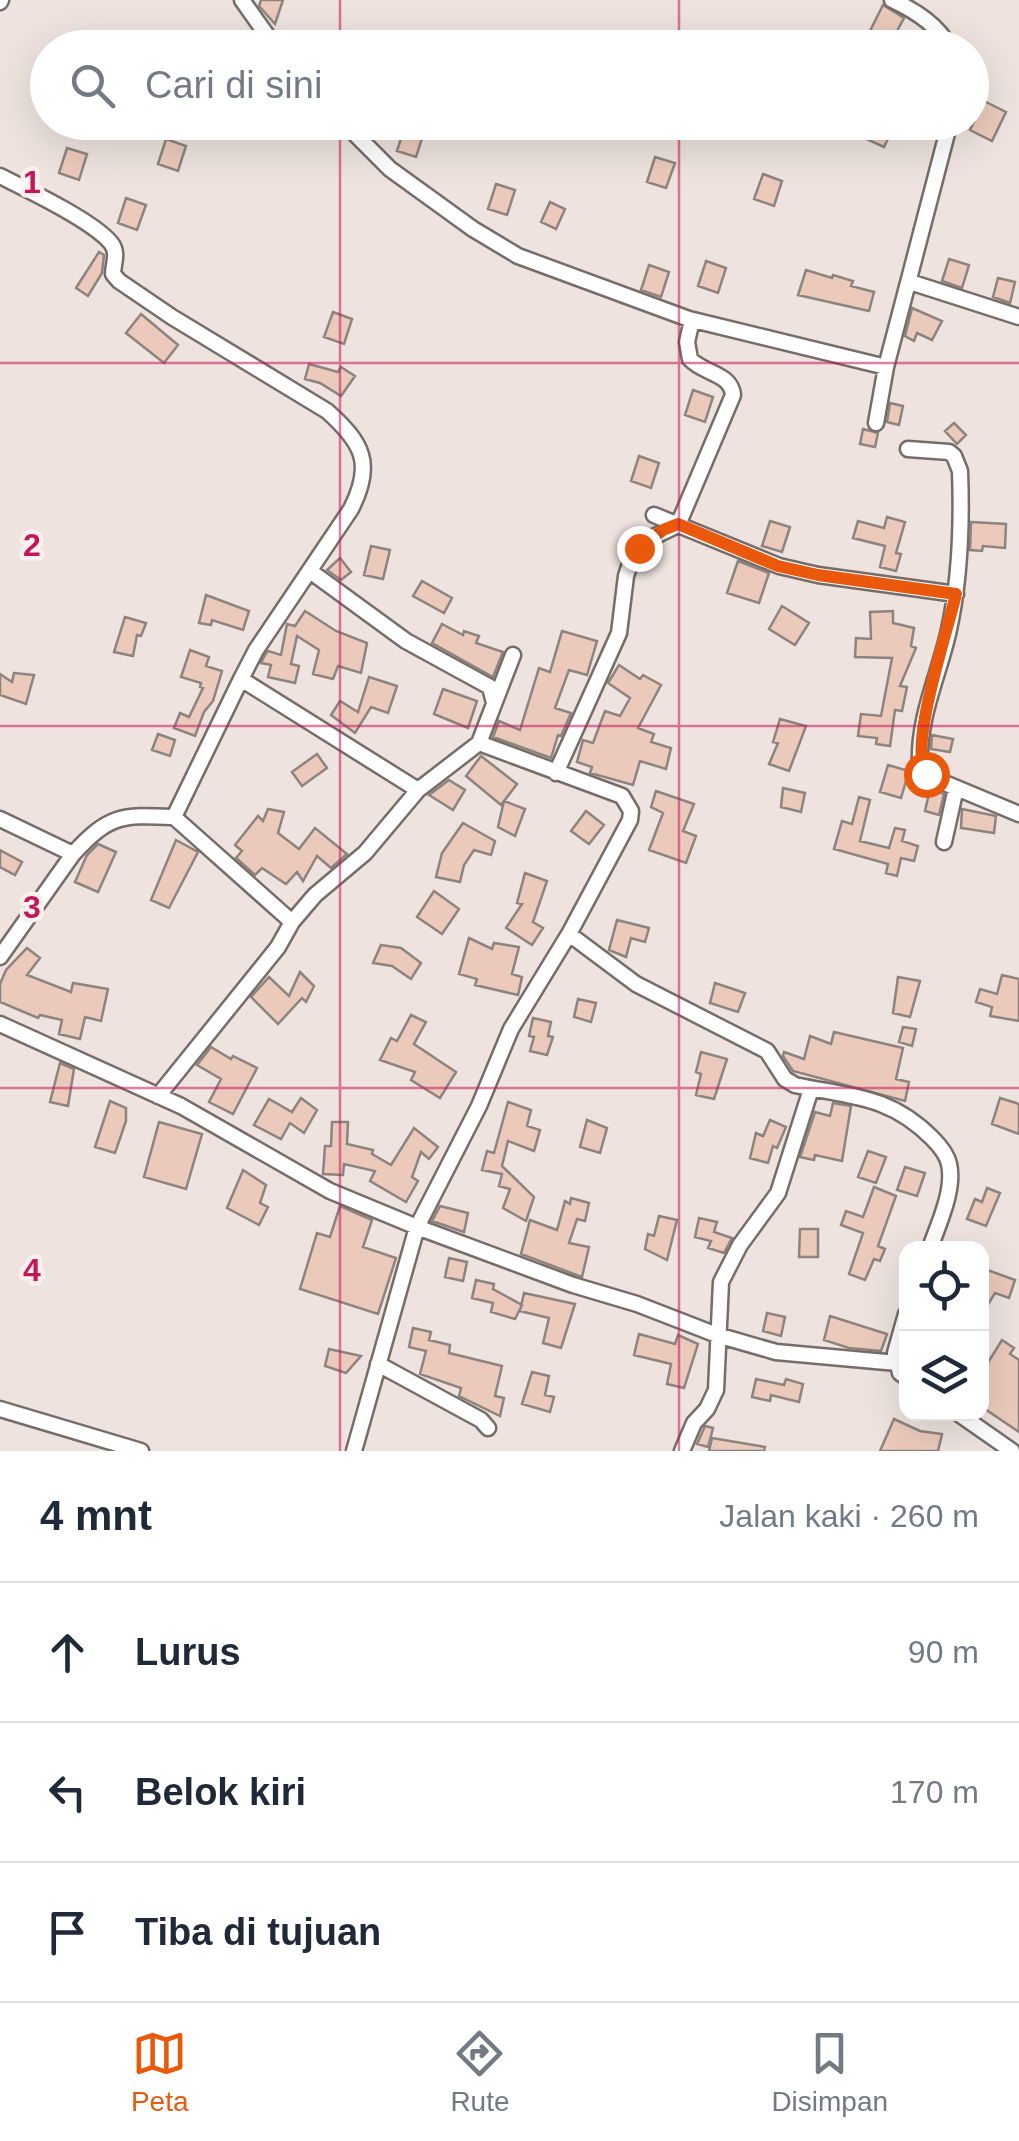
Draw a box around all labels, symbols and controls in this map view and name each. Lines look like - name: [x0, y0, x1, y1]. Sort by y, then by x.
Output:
- search box: [30, 30, 989, 140]
- icon: search: [65, 58, 120, 113]
- text: Cari di sini: [145, 64, 322, 106]
- text: 1: [23, 164, 41, 200]
- route end: [617, 526, 663, 572]
- text: 2: [23, 527, 41, 563]
- route start: [904, 752, 950, 798]
- text: 3: [23, 889, 41, 925]
- map controls: [899, 1241, 989, 1421]
- button: locate: [899, 1241, 989, 1331]
- text: 4: [23, 1252, 41, 1288]
- button: layers: [899, 1331, 989, 1421]
- text: 4 mnt: [40, 1492, 152, 1539]
- text: Jalan kaki · 260 m: [719, 1498, 979, 1534]
- icon: ahead: [40, 1625, 95, 1680]
- text: Lurus: [135, 1631, 241, 1673]
- text: 90 m: [908, 1634, 979, 1670]
- icon: left: [40, 1765, 95, 1820]
- text: Belok kiri: [135, 1771, 306, 1813]
- text: 170 m: [890, 1774, 979, 1810]
- icon: arrive: [40, 1905, 95, 1960]
- text: Tiba di tujuan: [135, 1911, 381, 1953]
- tab: Peta: [131, 2026, 189, 2118]
- tab: Rute: [450, 2026, 510, 2118]
- tab: Disimpan: [771, 2026, 888, 2118]

